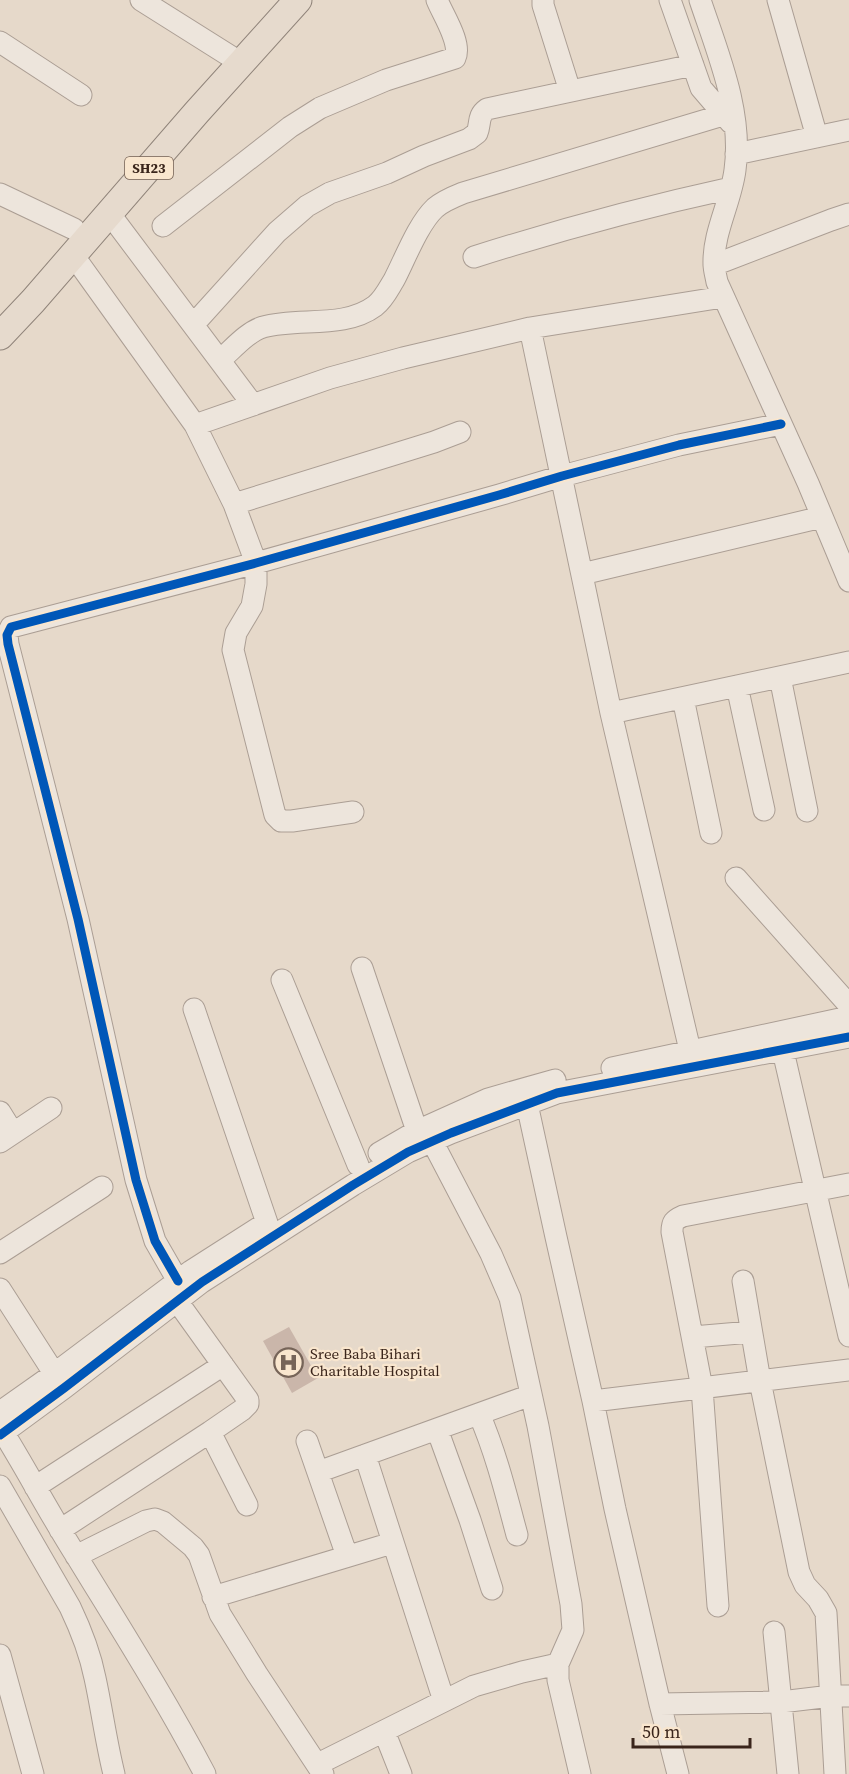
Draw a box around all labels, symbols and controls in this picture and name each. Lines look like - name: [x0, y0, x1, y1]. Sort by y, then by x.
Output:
- road number: SH23: [125, 157, 173, 179]
- place label: Sree Baba Bihari Charitable Hospital: [310, 1343, 440, 1381]
- hospital icon: Sree Baba Bihari Charitable Hospital: [273, 1347, 305, 1379]
- scale bar: [633, 1711, 750, 1749]
- text: 50 m: [642, 1719, 680, 1744]

